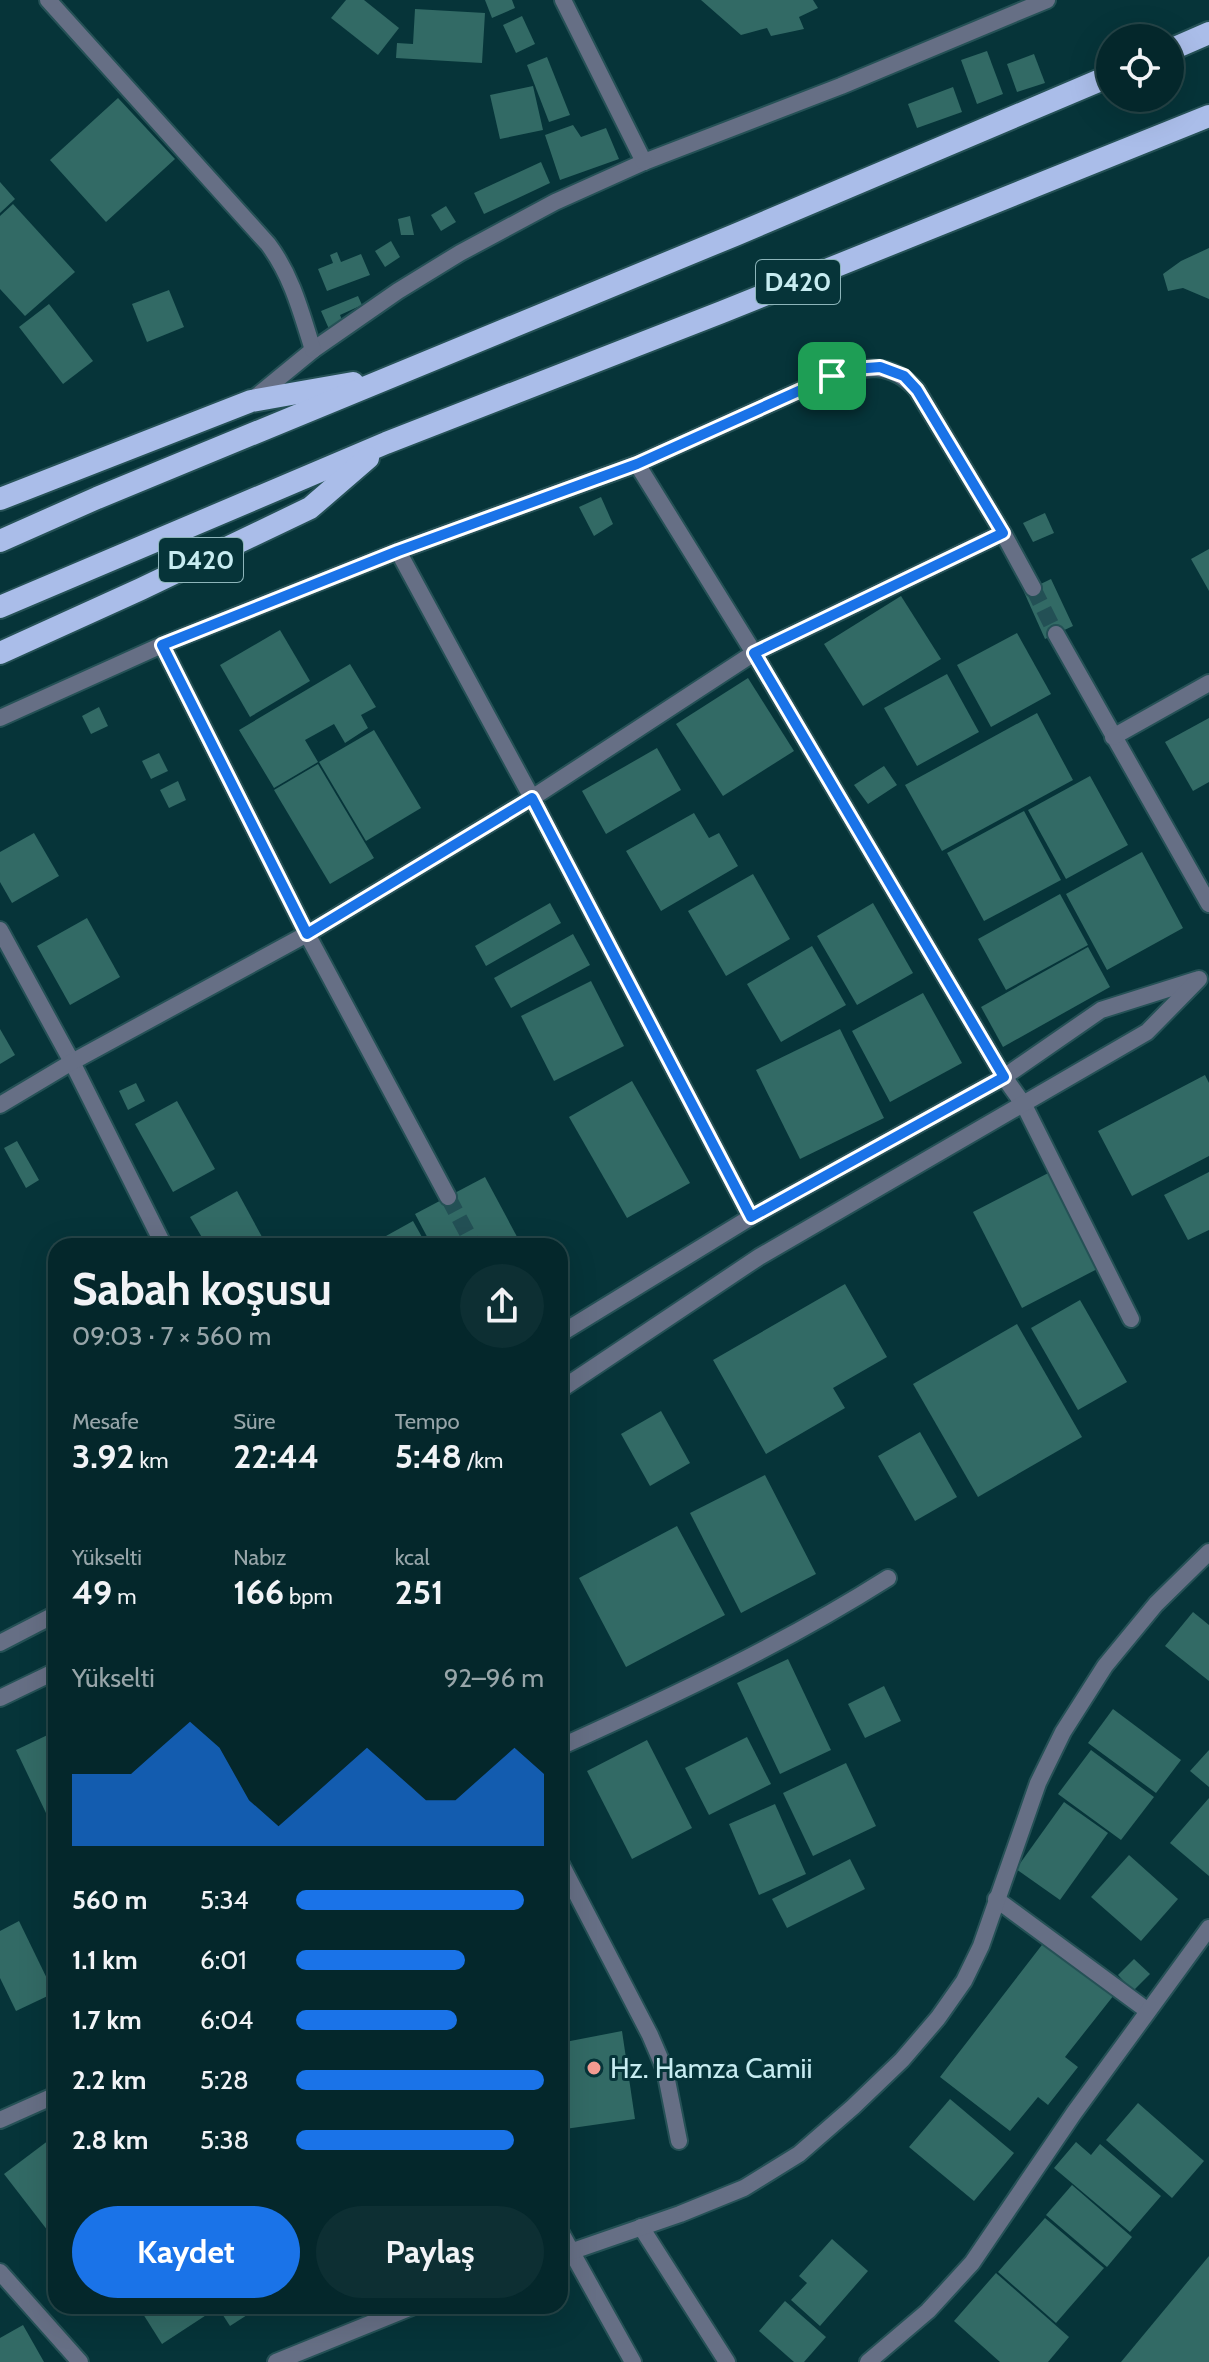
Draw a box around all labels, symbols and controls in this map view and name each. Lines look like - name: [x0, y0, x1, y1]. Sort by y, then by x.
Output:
- map controls: [1096, 24, 1184, 112]
- button: locate: [1096, 24, 1184, 112]
- road number: D420: [756, 260, 840, 304]
- pin: [798, 342, 866, 410]
- icon: arrive: [810, 354, 854, 398]
- road number: D420: [159, 538, 243, 582]
- text: Sabah koşusu: [72, 1263, 332, 1316]
- button: share: [460, 1264, 544, 1348]
- text: 09:03 · 7 × 560 m: [72, 1320, 271, 1352]
- text: Mesafe: [72, 1408, 139, 1435]
- text: Süre: [233, 1408, 276, 1435]
- text: Tempo: [395, 1408, 460, 1435]
- text: 3.92: [72, 1435, 134, 1477]
- text: 22:44: [233, 1435, 319, 1477]
- text: 5:48: [395, 1435, 462, 1477]
- text: km: [134, 1447, 169, 1474]
- text: /km: [462, 1447, 503, 1474]
- text: Yükselti: [72, 1544, 142, 1571]
- text: Nabız: [233, 1544, 286, 1571]
- text: kcal: [395, 1544, 430, 1571]
- text: 49: [72, 1571, 112, 1613]
- text: 166: [233, 1571, 284, 1613]
- text: 251: [395, 1571, 443, 1613]
- text: m: [112, 1583, 136, 1610]
- text: bpm: [284, 1583, 333, 1610]
- text: Yükselti: [72, 1662, 155, 1694]
- text: 92–96 m: [444, 1662, 544, 1694]
- text: 560 m: [72, 1884, 147, 1916]
- text: 5:34: [200, 1884, 249, 1916]
- text: 1.1 km: [72, 1944, 138, 1976]
- text: 6:01: [200, 1944, 247, 1976]
- text: 1.7 km: [72, 2004, 142, 2036]
- text: 6:04: [200, 2004, 253, 2036]
- place label: Hz. Hamza Camii: [610, 2051, 812, 2085]
- marker: Hz. Hamza Camii: [585, 2059, 603, 2077]
- text: 2.2 km: [72, 2064, 146, 2096]
- text: 5:28: [200, 2064, 249, 2096]
- text: 2.8 km: [72, 2124, 148, 2156]
- text: 5:38: [200, 2124, 249, 2156]
- button: Kaydet: [72, 2206, 300, 2298]
- button: Paylaş: [316, 2206, 544, 2298]

